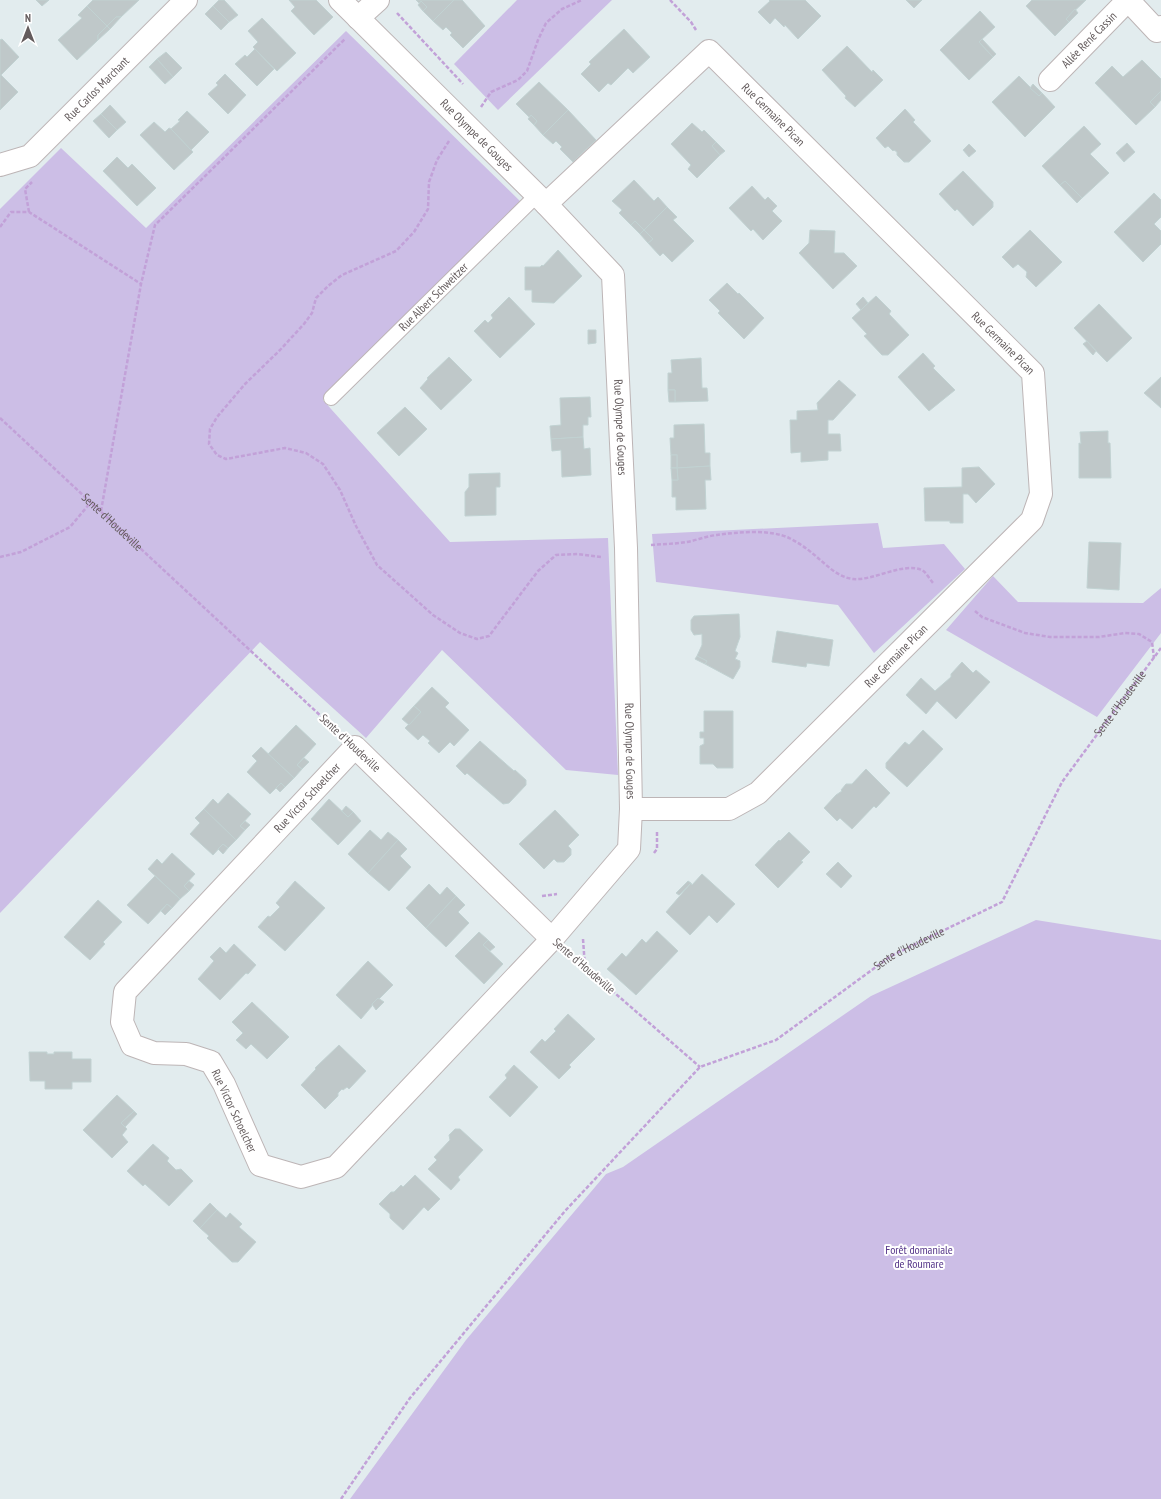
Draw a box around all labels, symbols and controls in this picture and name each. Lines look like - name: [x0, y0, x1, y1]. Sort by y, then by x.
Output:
- north arrow: [8, 8, 48, 48]
- street label: Allée René Cassin: [1058, 8, 1120, 71]
- text: N: [25, 11, 31, 25]
- street label: Rue Carlos Marchant: [61, 53, 133, 124]
- street label: Rue Germaine Pican: [739, 80, 808, 149]
- street label: Rue Olympe de Gouges: [437, 96, 516, 174]
- street label: Rue Albert Schweitzer: [395, 259, 472, 334]
- street label: Rue Germaine Pican: [969, 308, 1038, 377]
- street label: Rue Olympe de Gouges: [611, 379, 631, 476]
- street label: Sente d'Houdeville: [79, 490, 146, 554]
- street label: Rue Germaine Pican: [861, 621, 930, 690]
- street label: Sente d'Houdeville: [1090, 667, 1149, 739]
- street label: Rue Olympe de Gouges: [622, 703, 639, 799]
- street label: Sente d'Houdeville: [317, 711, 384, 775]
- street label: Rue Victor Schoelcher: [271, 759, 344, 836]
- street label: Sente d'Houdeville: [870, 923, 947, 973]
- street label: Sente d'Houdeville: [550, 934, 619, 997]
- street label: Rue Victor Schoelcher: [209, 1067, 261, 1155]
- park label: Forêt domaniale de Roumare: [885, 1242, 953, 1271]

